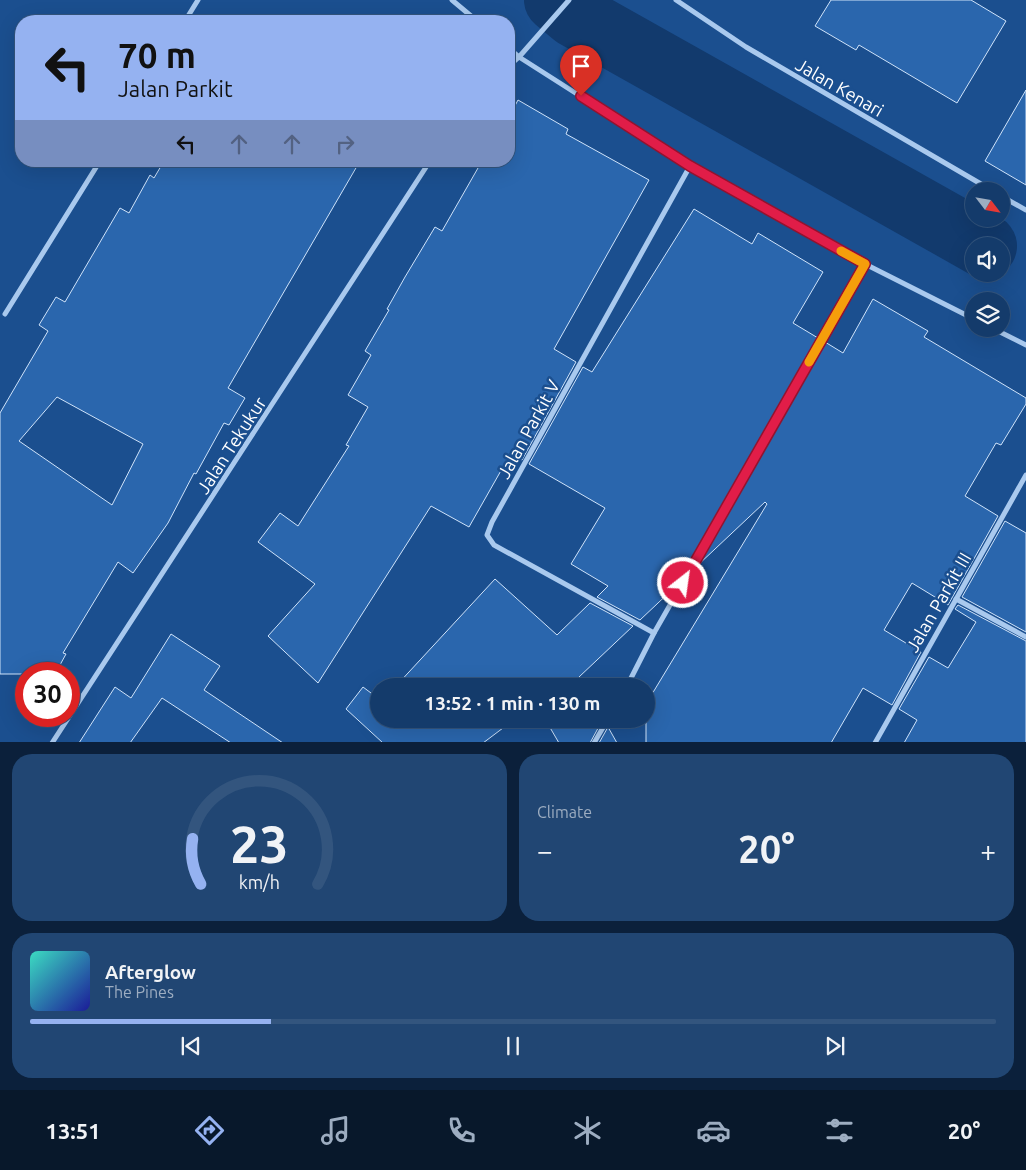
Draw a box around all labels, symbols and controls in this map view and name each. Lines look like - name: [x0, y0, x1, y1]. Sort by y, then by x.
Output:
- icon: left: [35, 35, 100, 100]
- text: 70 m: [118, 35, 196, 75]
- pin: [560, 45, 602, 96]
- icon: arrive: [567, 52, 595, 80]
- street label: Jalan Kenari: [793, 54, 887, 120]
- text: Jalan Parkit: [118, 76, 233, 101]
- icon: left: [172, 130, 200, 158]
- icon: ahead: [225, 130, 253, 158]
- icon: ahead: [278, 130, 306, 158]
- icon: right: [331, 130, 359, 158]
- north arrow: [965, 182, 1010, 228]
- map controls: [965, 182, 1010, 337]
- button: sound: [965, 237, 1010, 282]
- button: layers: [965, 292, 1010, 337]
- street label: Jalan Parkit V: [493, 376, 564, 482]
- street label: Jalan Tekukur: [192, 393, 270, 497]
- street label: Jalan Parkit III: [901, 549, 975, 655]
- position arrow: [656, 556, 708, 608]
- speed limit sign: 30: [15, 662, 80, 727]
- text: 13:52 · 1 min · 130 m: [425, 692, 600, 714]
- text: Climate: [537, 803, 592, 821]
- text: 23: [230, 815, 289, 873]
- text: 20°: [738, 828, 795, 870]
- text: −: [537, 835, 553, 866]
- text: +: [980, 835, 996, 866]
- text: km/h: [239, 872, 280, 892]
- text: Afterglow: [105, 961, 196, 983]
- text: The Pines: [105, 983, 174, 1001]
- icon: previous: [177, 1032, 205, 1060]
- icon: pause: [499, 1032, 527, 1060]
- icon: next: [821, 1032, 849, 1060]
- icon: directions: [192, 1113, 227, 1148]
- icon: music: [318, 1113, 353, 1148]
- icon: phone: [444, 1113, 479, 1148]
- icon: climate: [570, 1113, 605, 1148]
- icon: car: [696, 1113, 731, 1148]
- icon: filters: [822, 1113, 857, 1148]
- text: 13:51: [46, 1118, 101, 1143]
- text: 20°: [948, 1118, 980, 1143]

